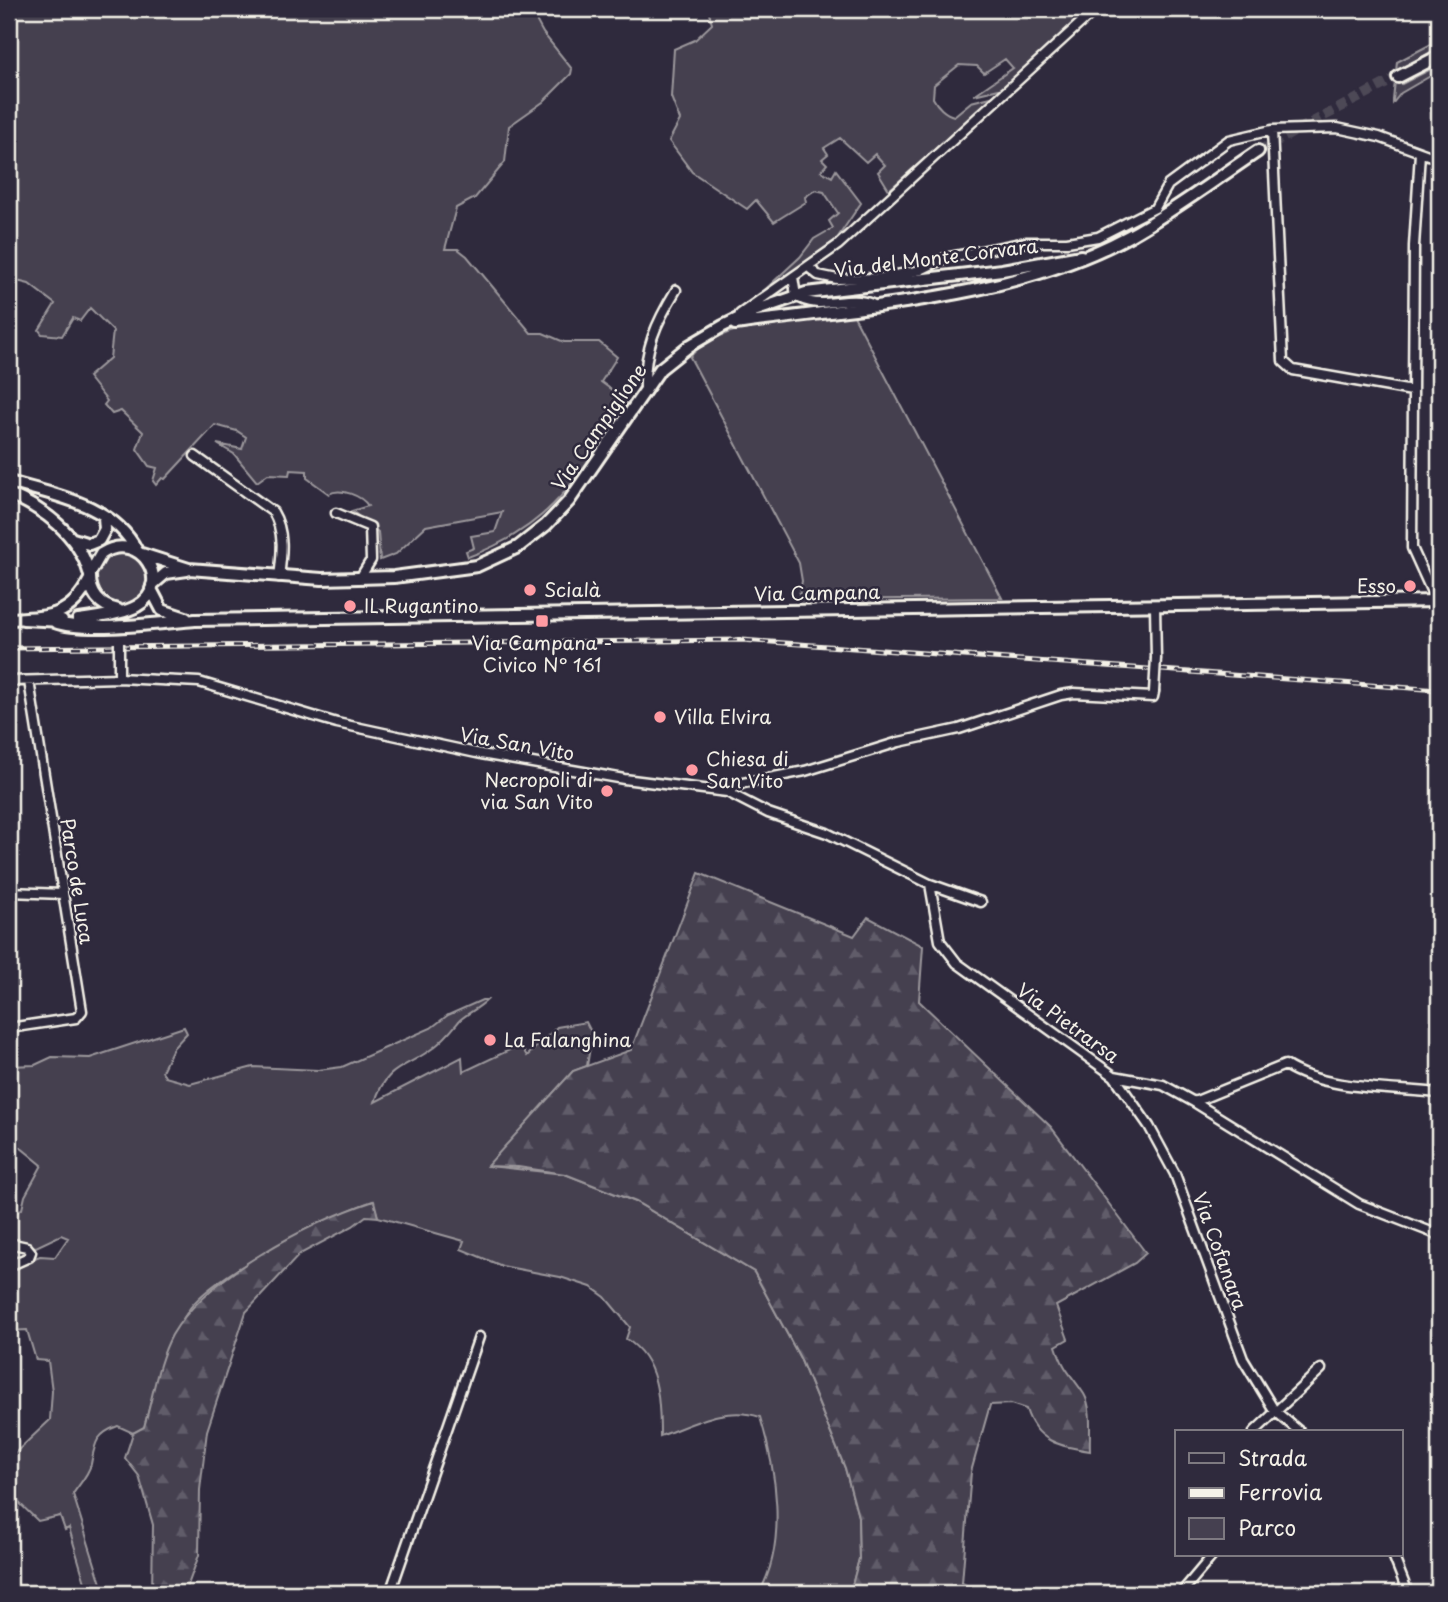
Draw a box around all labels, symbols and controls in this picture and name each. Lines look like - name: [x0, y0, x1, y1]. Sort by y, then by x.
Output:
- street label: Via del Monte Corvara: [832, 231, 1039, 283]
- street label: Via Campiglione: [544, 357, 653, 496]
- place label: Esso: [1357, 571, 1396, 599]
- place label: Scialà: [544, 575, 601, 603]
- street label: Via Campana: [754, 577, 880, 607]
- marker: Esso: [1402, 578, 1418, 594]
- marker: Scialà: [522, 582, 538, 598]
- place label: IL Rugantino: [364, 591, 479, 619]
- marker: IL Rugantino: [342, 598, 358, 614]
- marker: Via Campana - Civico N° 161: [534, 613, 550, 629]
- place label: Via Campana - Civico N° 161: [472, 628, 612, 678]
- place label: Villa Elvira: [674, 702, 771, 730]
- marker: Villa Elvira: [652, 709, 668, 725]
- street label: Via San Vito: [458, 719, 577, 767]
- place label: Chiesa di San Vito: [706, 744, 789, 794]
- marker: Chiesa di San Vito: [684, 762, 700, 778]
- place label: Necropoli di via San Vito: [481, 765, 593, 815]
- marker: Necropoli di via San Vito: [599, 783, 615, 799]
- street label: Parco de Luca: [54, 816, 102, 946]
- street label: Via Pietrarsa: [1012, 975, 1126, 1069]
- place label: La Falanghina: [504, 1025, 631, 1053]
- marker: La Falanghina: [482, 1032, 498, 1048]
- street label: Via Cofanara: [1187, 1188, 1255, 1314]
- legend: [1175, 1430, 1402, 1556]
- text: Strada: [1238, 1441, 1308, 1473]
- text: Ferrovia: [1238, 1475, 1323, 1507]
- text: Parco: [1238, 1511, 1296, 1543]

